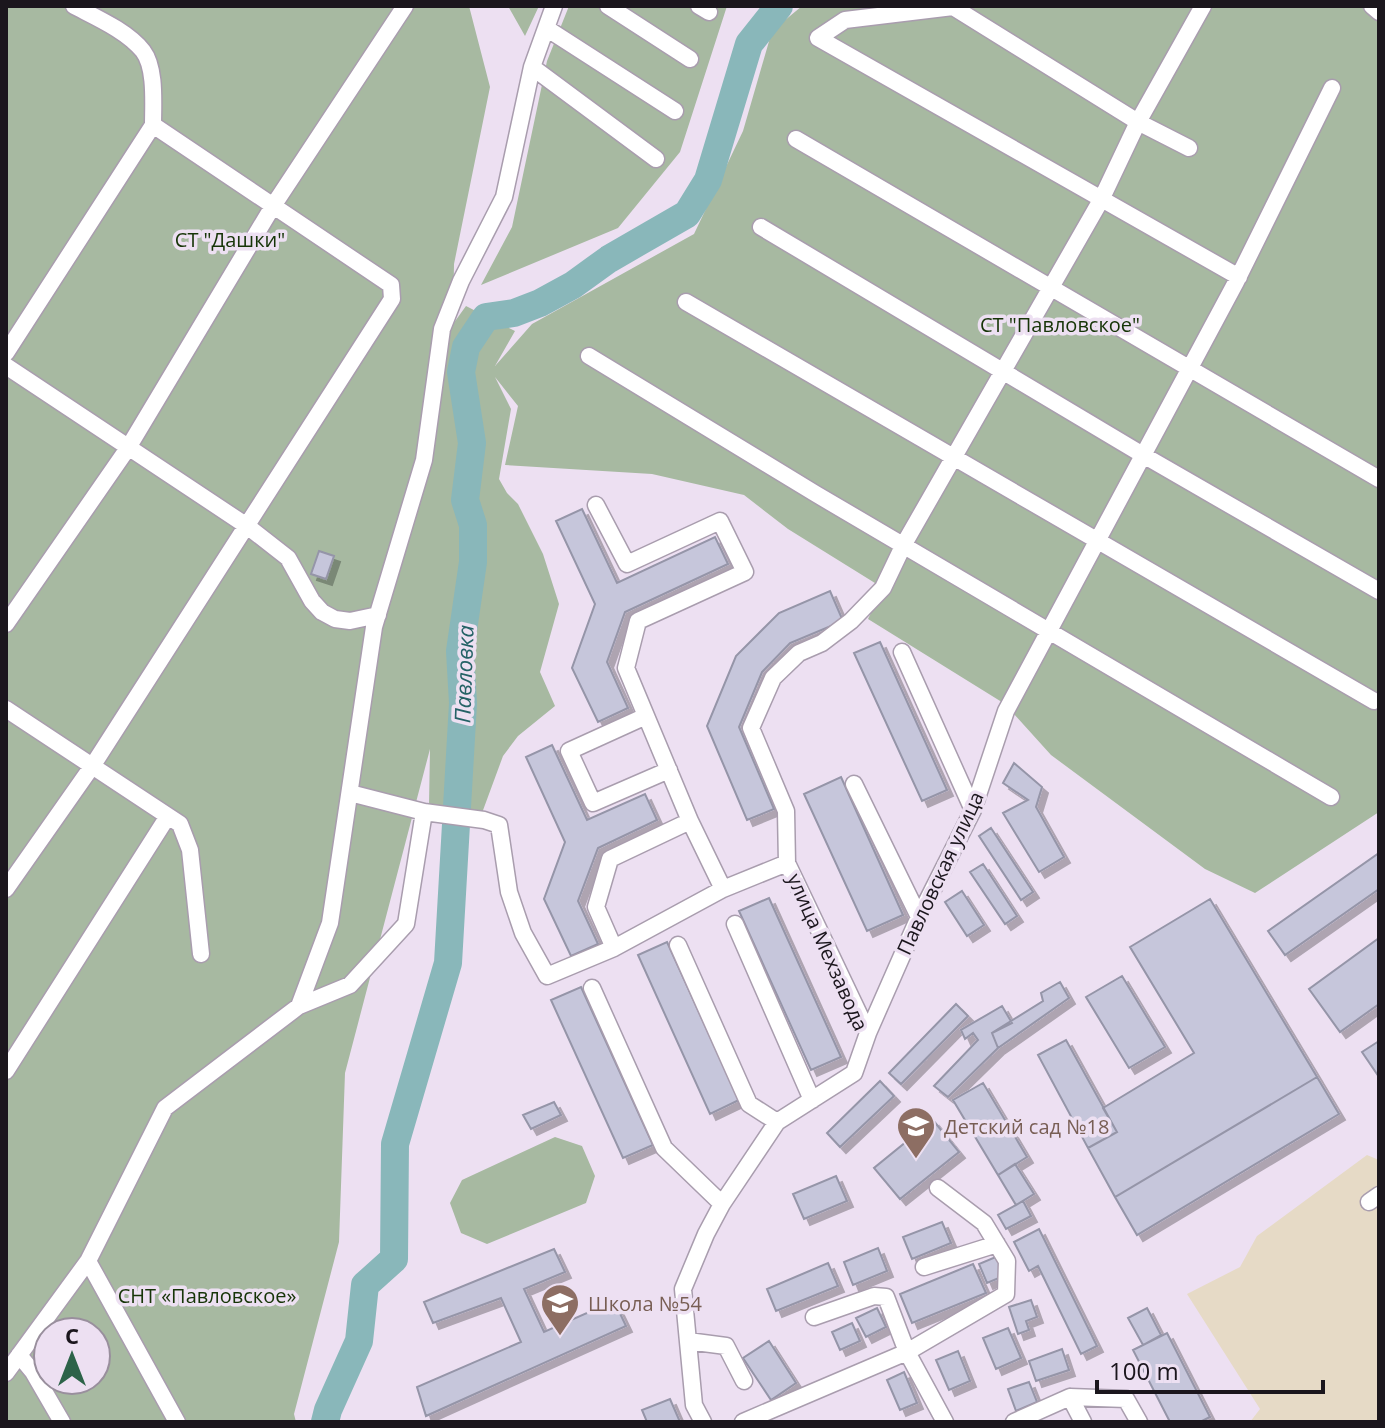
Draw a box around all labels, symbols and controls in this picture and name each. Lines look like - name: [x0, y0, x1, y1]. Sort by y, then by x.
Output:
- park label: СТ "Дашки": [175, 226, 285, 253]
- park label: СТ "Павловское": [980, 311, 1140, 338]
- water label: Павловка: [446, 624, 480, 724]
- street label: Павловская улица: [890, 787, 990, 959]
- street label: улица Мехзавода: [781, 869, 875, 1035]
- school or university icon: Детский сад №18: [895, 1105, 937, 1160]
- place label: Детский сад №18: [944, 1113, 1110, 1140]
- park label: СНТ «Павловское»: [118, 1282, 296, 1309]
- school or university icon: Школа №54: [539, 1282, 581, 1337]
- place label: Школа №54: [588, 1290, 703, 1317]
- north arrow: [32, 1316, 112, 1396]
- text: С: [65, 1320, 79, 1350]
- scale bar: [1097, 1344, 1323, 1394]
- text: 100 m: [1109, 1354, 1179, 1387]

